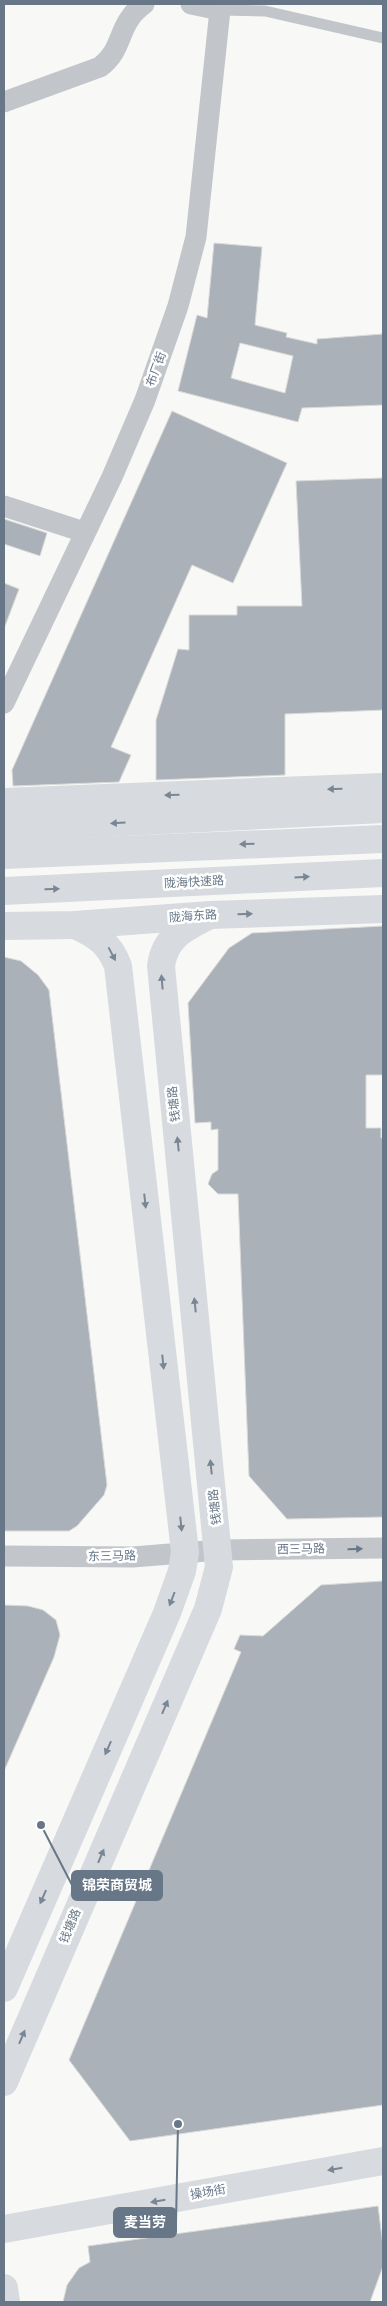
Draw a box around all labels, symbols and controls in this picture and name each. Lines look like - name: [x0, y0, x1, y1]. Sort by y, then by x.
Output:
- street label: 布厂街: [142, 349, 169, 388]
- one-way arrow: [326, 785, 342, 793]
- one-way arrow: [164, 791, 180, 799]
- one-way arrow: [110, 820, 126, 828]
- one-way arrow: [239, 840, 255, 848]
- street label: 陇海快速路: [164, 872, 224, 891]
- one-way arrow: [294, 873, 310, 881]
- one-way arrow: [45, 885, 61, 893]
- street label: 陇海东路: [168, 906, 217, 925]
- one-way arrow: [237, 910, 253, 918]
- one-way arrow: [108, 946, 116, 961]
- one-way arrow: [158, 974, 166, 990]
- street label: 钱塘路: [164, 1085, 183, 1123]
- one-way arrow: [174, 1135, 182, 1151]
- one-way arrow: [141, 1193, 149, 1209]
- one-way arrow: [190, 1297, 198, 1313]
- one-way arrow: [159, 1354, 167, 1370]
- one-way arrow: [207, 1459, 215, 1475]
- street label: 钱塘路: [205, 1488, 224, 1526]
- one-way arrow: [177, 1516, 185, 1532]
- street label: 西三马路: [277, 1541, 325, 1556]
- one-way arrow: [348, 1545, 364, 1553]
- street label: 东三马路: [88, 1548, 136, 1563]
- one-way arrow: [168, 1592, 176, 1607]
- one-way arrow: [162, 1700, 170, 1714]
- one-way arrow: [103, 1741, 111, 1755]
- one-way arrow: [97, 1849, 105, 1863]
- callout: 锦荣商贸城: [72, 1871, 162, 1900]
- text: 锦荣商贸城: [82, 1876, 152, 1893]
- one-way arrow: [38, 1890, 46, 1904]
- street label: 钱塘路: [56, 1906, 83, 1945]
- one-way arrow: [19, 2030, 27, 2044]
- one-way arrow: [327, 2166, 343, 2174]
- street label: 操场街: [189, 2181, 227, 2202]
- one-way arrow: [150, 2198, 166, 2206]
- callout: 麦当劳: [114, 2208, 176, 2237]
- text: 麦当劳: [124, 2213, 166, 2230]

